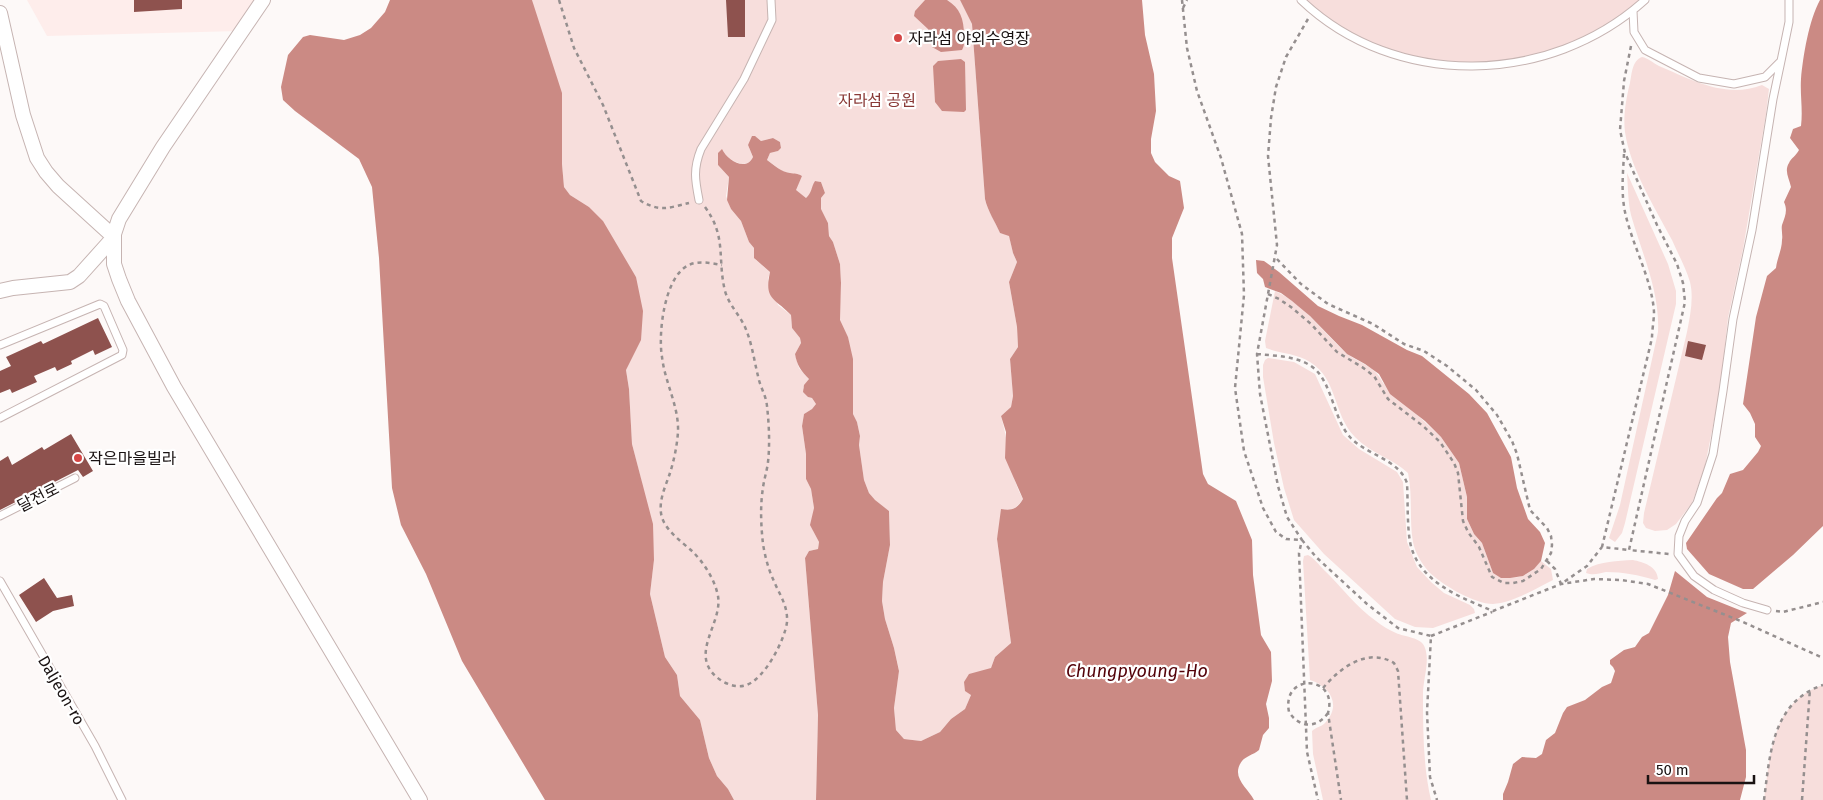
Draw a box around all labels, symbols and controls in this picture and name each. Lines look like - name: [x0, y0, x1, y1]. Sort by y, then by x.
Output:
- place label: 자라섬 야외수영장: [908, 29, 1030, 48]
- marker: 자라섬 야외수영장: [892, 32, 904, 44]
- park label: 자라섬 공원: [838, 91, 916, 110]
- place label: 작은마을빌라: [88, 449, 177, 468]
- marker: 작은마을빌라: [72, 452, 84, 464]
- street label: 달전로: [14, 479, 62, 516]
- street label: Daljeon-ro: [34, 652, 89, 728]
- water label: Chungpyoung-Ho: [1066, 660, 1208, 682]
- scale bar: [1648, 752, 1754, 784]
- text: 50 m: [1656, 761, 1689, 779]

